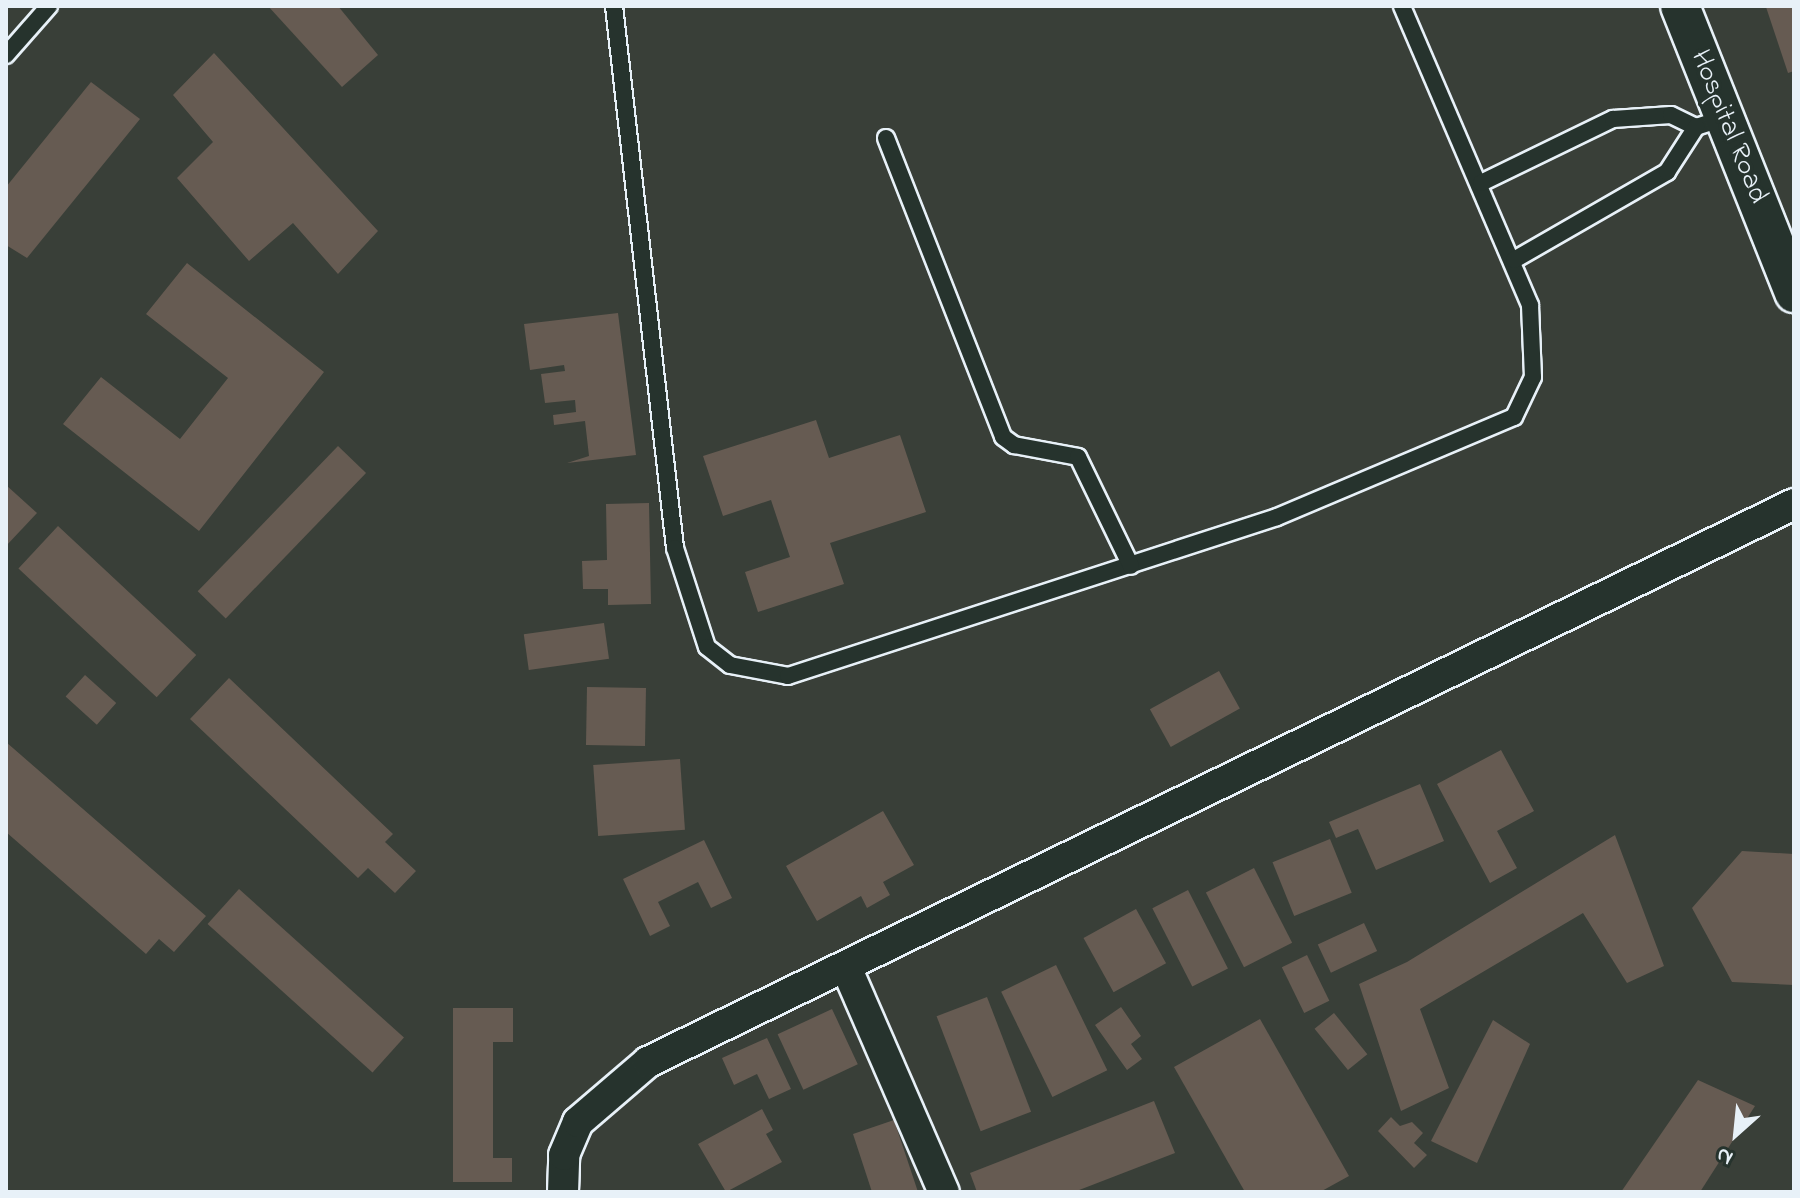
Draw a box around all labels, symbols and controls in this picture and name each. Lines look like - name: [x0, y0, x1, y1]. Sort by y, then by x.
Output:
- street label: Hospital Road: [1682, 45, 1774, 209]
- north arrow: [1696, 1094, 1776, 1174]
- text: N: [1711, 1138, 1739, 1173]

